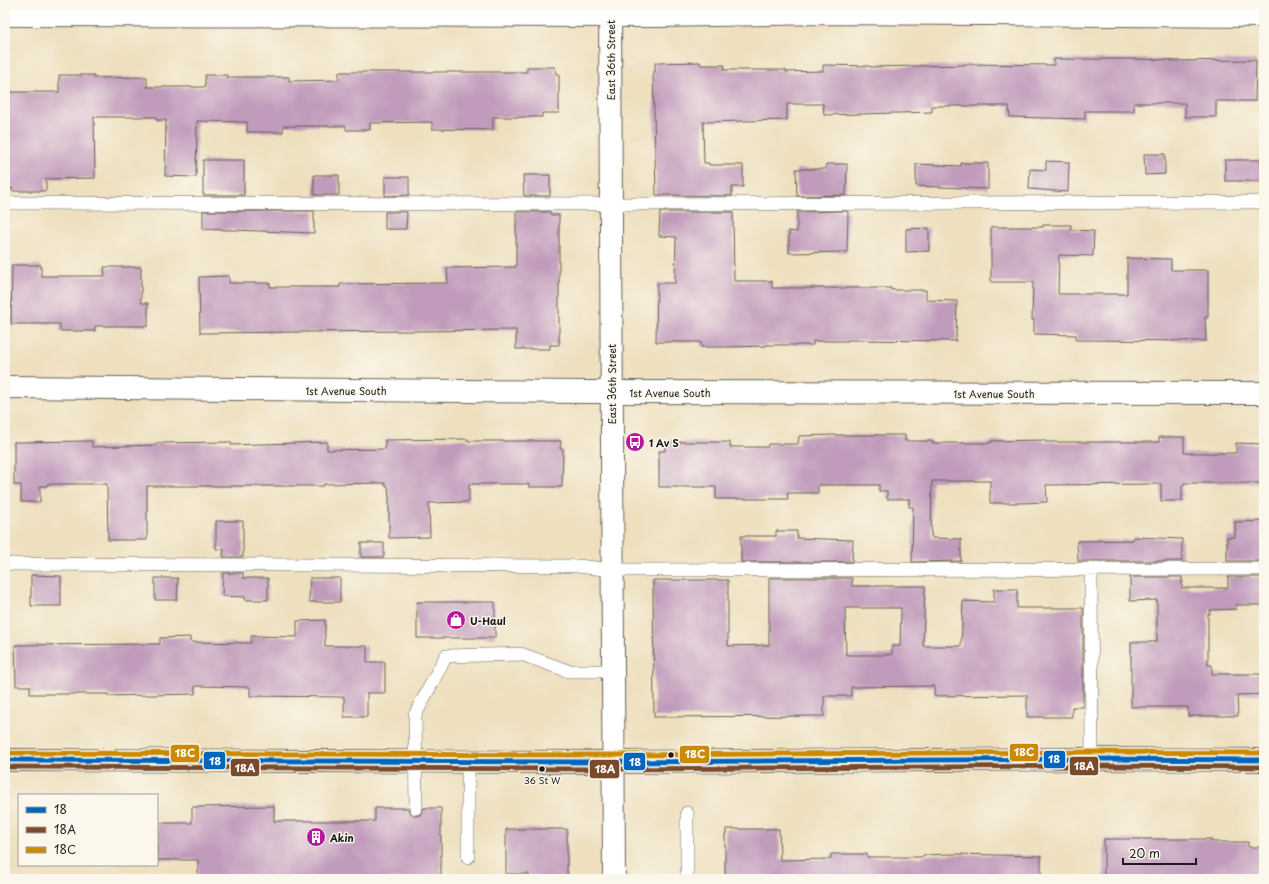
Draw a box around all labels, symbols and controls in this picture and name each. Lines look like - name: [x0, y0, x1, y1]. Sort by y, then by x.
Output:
- street label: East 36th Street: [603, 20, 618, 100]
- street label: East 36th Street: [604, 344, 619, 424]
- street label: 1st Avenue South: [306, 383, 387, 398]
- street label: 1st Avenue South: [630, 385, 711, 400]
- street label: 1st Avenue South: [954, 386, 1035, 401]
- bus stop icon: 1 Av S: [624, 431, 646, 453]
- place label: 1 Av S: [649, 435, 679, 450]
- shop icon: U-Haul: [445, 609, 467, 631]
- place label: U-Haul: [470, 613, 506, 628]
- line badge: 18C: [1009, 743, 1039, 762]
- text: 18C: [1014, 743, 1034, 760]
- line badge: 18C: [170, 744, 200, 763]
- text: 18C: [175, 744, 195, 761]
- line badge: 18C: [679, 745, 710, 764]
- text: 18C: [685, 745, 705, 762]
- unlabelled marker: [666, 750, 676, 760]
- line badge: 18: [1043, 750, 1066, 769]
- text: 18: [1048, 750, 1060, 767]
- line badge: 18: [203, 751, 226, 770]
- text: 18: [209, 752, 221, 769]
- line badge: 18: [623, 752, 646, 771]
- text: 18: [629, 753, 641, 770]
- line badge: 18A: [1069, 756, 1099, 776]
- text: 18A: [1074, 757, 1095, 774]
- line badge: 18A: [230, 758, 260, 777]
- text: 18A: [235, 759, 256, 776]
- line badge: 18A: [589, 759, 620, 779]
- text: 18A: [595, 760, 616, 777]
- marker: 36 St W: [537, 764, 547, 774]
- place label: 36 St W: [524, 773, 561, 787]
- legend: [18, 794, 158, 866]
- text: 18: [54, 800, 67, 818]
- text: 18A: [54, 820, 76, 838]
- building icon: Akin: [305, 826, 327, 848]
- place label: Akin: [329, 830, 354, 845]
- text: 18C: [54, 840, 76, 858]
- scale bar: [1123, 840, 1196, 866]
- text: 20 m: [1129, 844, 1160, 862]

